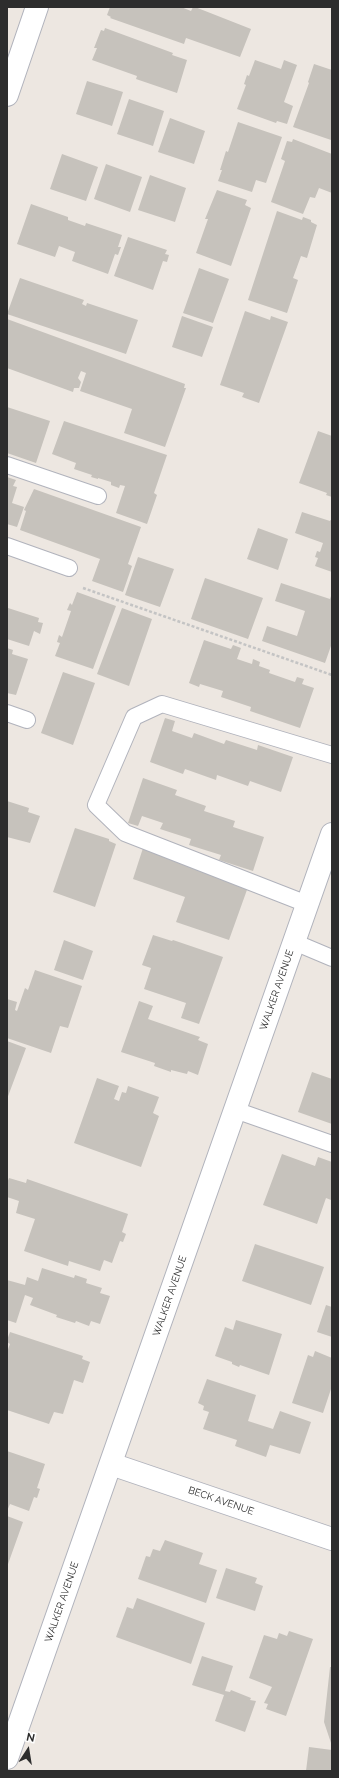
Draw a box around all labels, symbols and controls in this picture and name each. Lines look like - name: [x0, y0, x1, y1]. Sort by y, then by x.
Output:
- street label: WALKER AVENUE: [258, 948, 296, 1032]
- street label: WALKER AVENUE: [151, 1254, 189, 1338]
- street label: BECK AVENUE: [186, 1484, 256, 1518]
- street label: WALKER AVENUE: [43, 1560, 81, 1644]
- north arrow: [8, 1730, 48, 1770]
- text: N: [25, 1731, 36, 1745]

